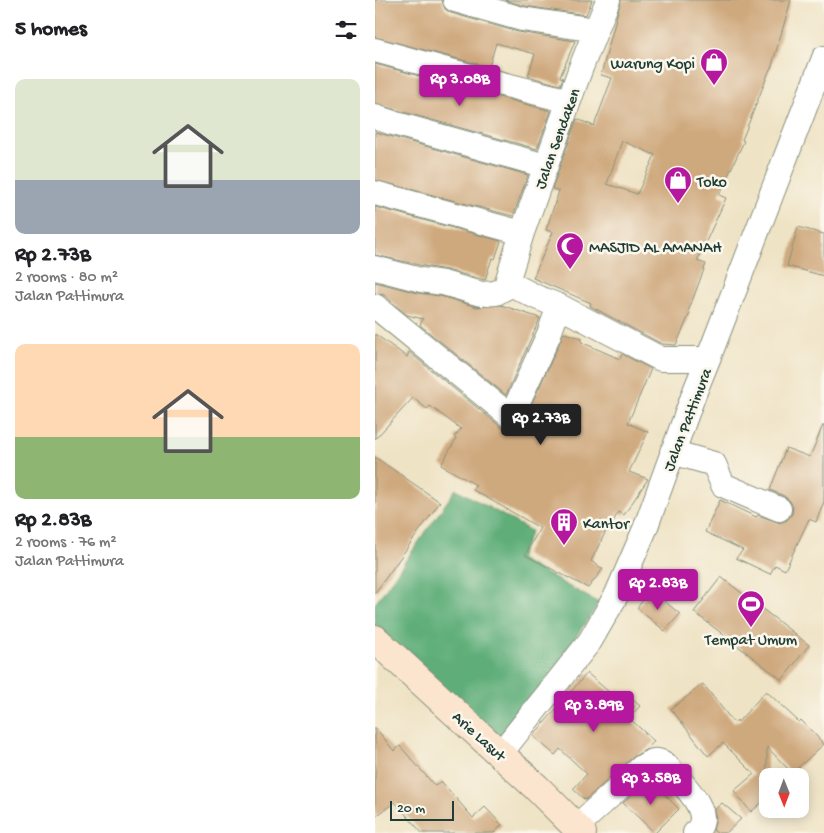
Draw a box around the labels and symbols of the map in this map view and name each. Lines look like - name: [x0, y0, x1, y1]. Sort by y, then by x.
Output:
- shop icon: Warung Kopi: [699, 47, 729, 86]
- place label: Warung Kopi: [610, 56, 695, 75]
- pin: Rp 3.08B: [408, 64, 512, 107]
- street label: Jalan Sendaken: [532, 86, 586, 192]
- shop icon: Toko: [663, 165, 693, 204]
- place label: Toko: [696, 174, 727, 193]
- mosque icon: MASJID AL AMANAH: [555, 231, 585, 270]
- place label: MASJID AL AMANAH: [589, 240, 722, 259]
- street label: Jalan Pattimura: [661, 365, 718, 474]
- pin: Rp 2.73B: [489, 404, 593, 446]
- building icon: Kantor: [549, 507, 579, 546]
- place label: Kantor: [583, 516, 630, 535]
- pin: Rp 2.83B: [606, 568, 710, 611]
- sports icon: Tempat Umum: [736, 589, 766, 628]
- place label: Tempat Umum: [704, 632, 798, 651]
- pin: Rp 3.89B: [542, 690, 646, 733]
- street label: Arie Lasut: [447, 709, 509, 767]
- pin: Rp 3.58B: [599, 764, 703, 806]
- north arrow: [759, 768, 809, 818]
- scale bar: [390, 798, 454, 821]

